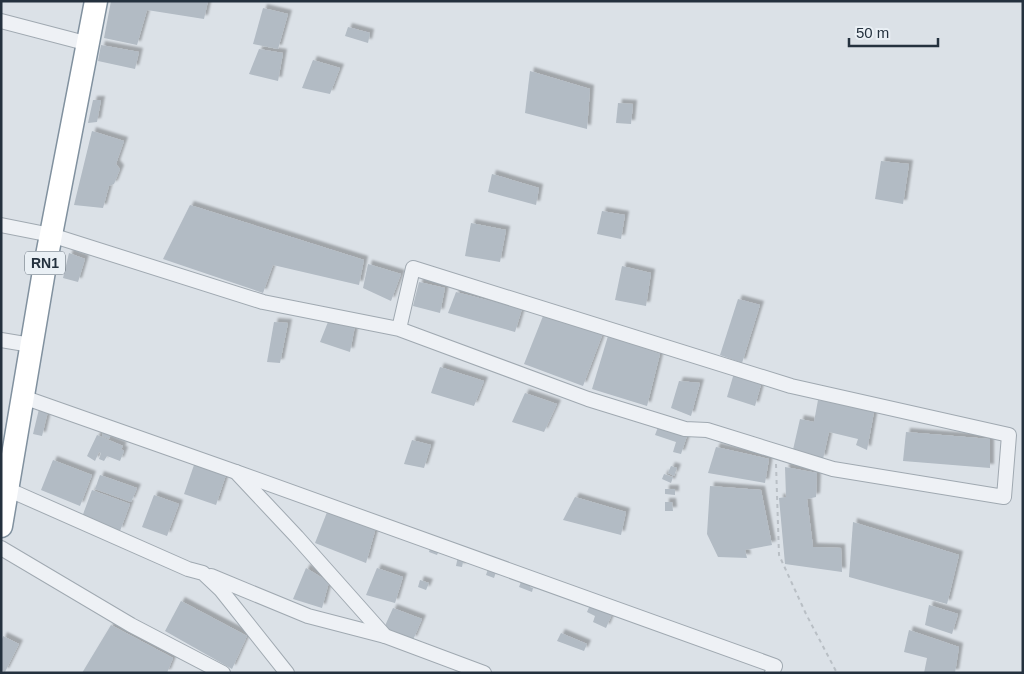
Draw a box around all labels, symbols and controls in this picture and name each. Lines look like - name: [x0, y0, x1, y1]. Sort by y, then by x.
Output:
- scale bar: [849, 15, 938, 47]
- text: 50 m: [856, 24, 889, 41]
- road number: RN1: [25, 252, 65, 274]

